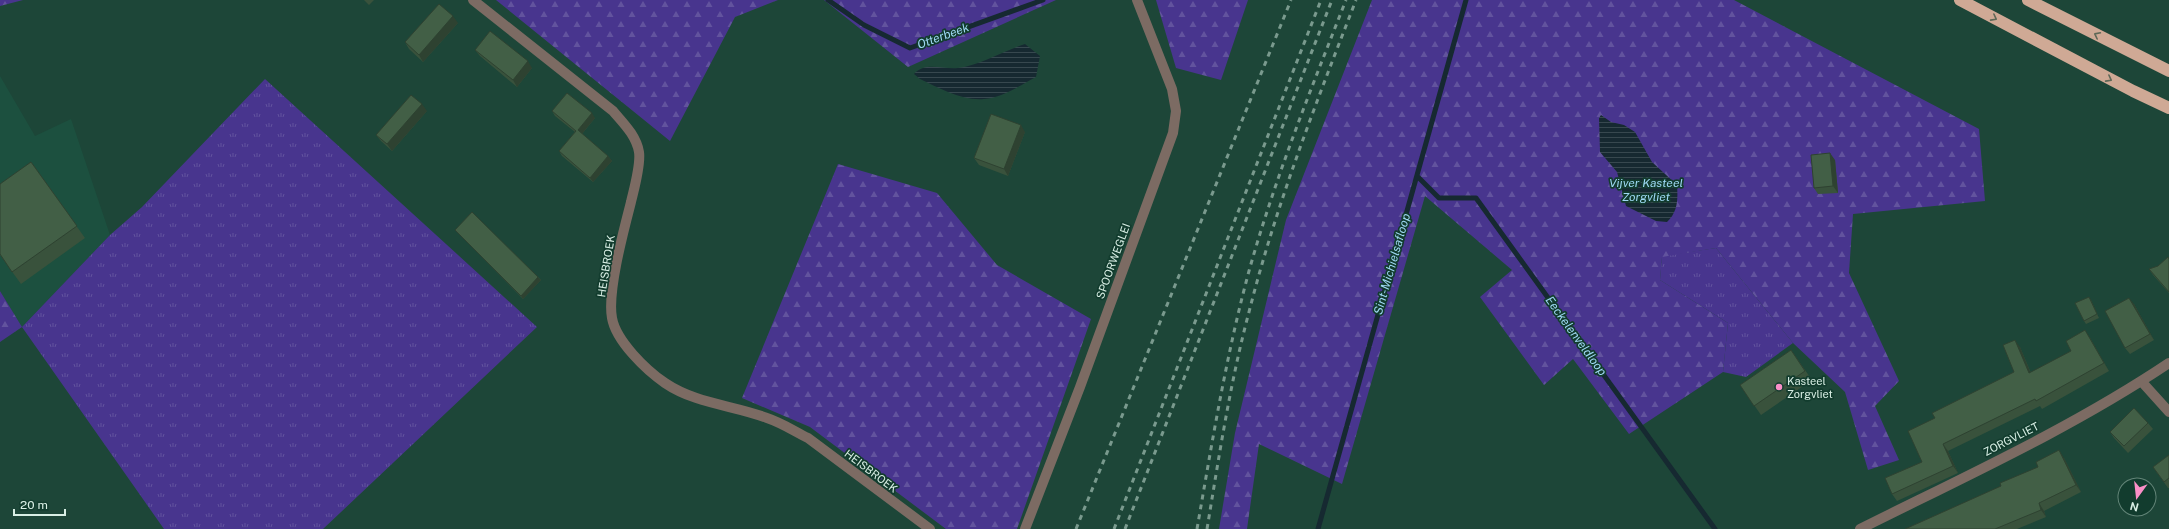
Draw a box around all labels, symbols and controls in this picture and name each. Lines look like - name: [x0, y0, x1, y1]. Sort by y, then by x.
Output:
- one-way arrow: [1990, 13, 1997, 21]
- water label: Otterbeek: [915, 20, 971, 52]
- one-way arrow: [2093, 32, 2101, 40]
- one-way arrow: [2105, 74, 2112, 82]
- water label: Vijver Kasteel Zorgvliet: [1609, 176, 1683, 204]
- water label: Sint-Michielsafloop: [1371, 212, 1413, 316]
- street label: SPOORWEGLEI: [1094, 222, 1132, 300]
- street label: HEISBROEK: [595, 233, 617, 298]
- water label: Eeckelenveldloop: [1543, 294, 1610, 378]
- place label: Kasteel Zorgvliet: [1787, 375, 1833, 400]
- marker: Kasteel Zorgvliet: [1774, 382, 1784, 392]
- street label: ZORGVLIET: [1981, 420, 2041, 458]
- street label: HEISBROEK: [842, 447, 900, 495]
- north arrow: [2117, 477, 2157, 517]
- scale bar: [14, 491, 65, 517]
- text: 20 m: [20, 498, 48, 512]
- text: N: [2129, 500, 2140, 514]

